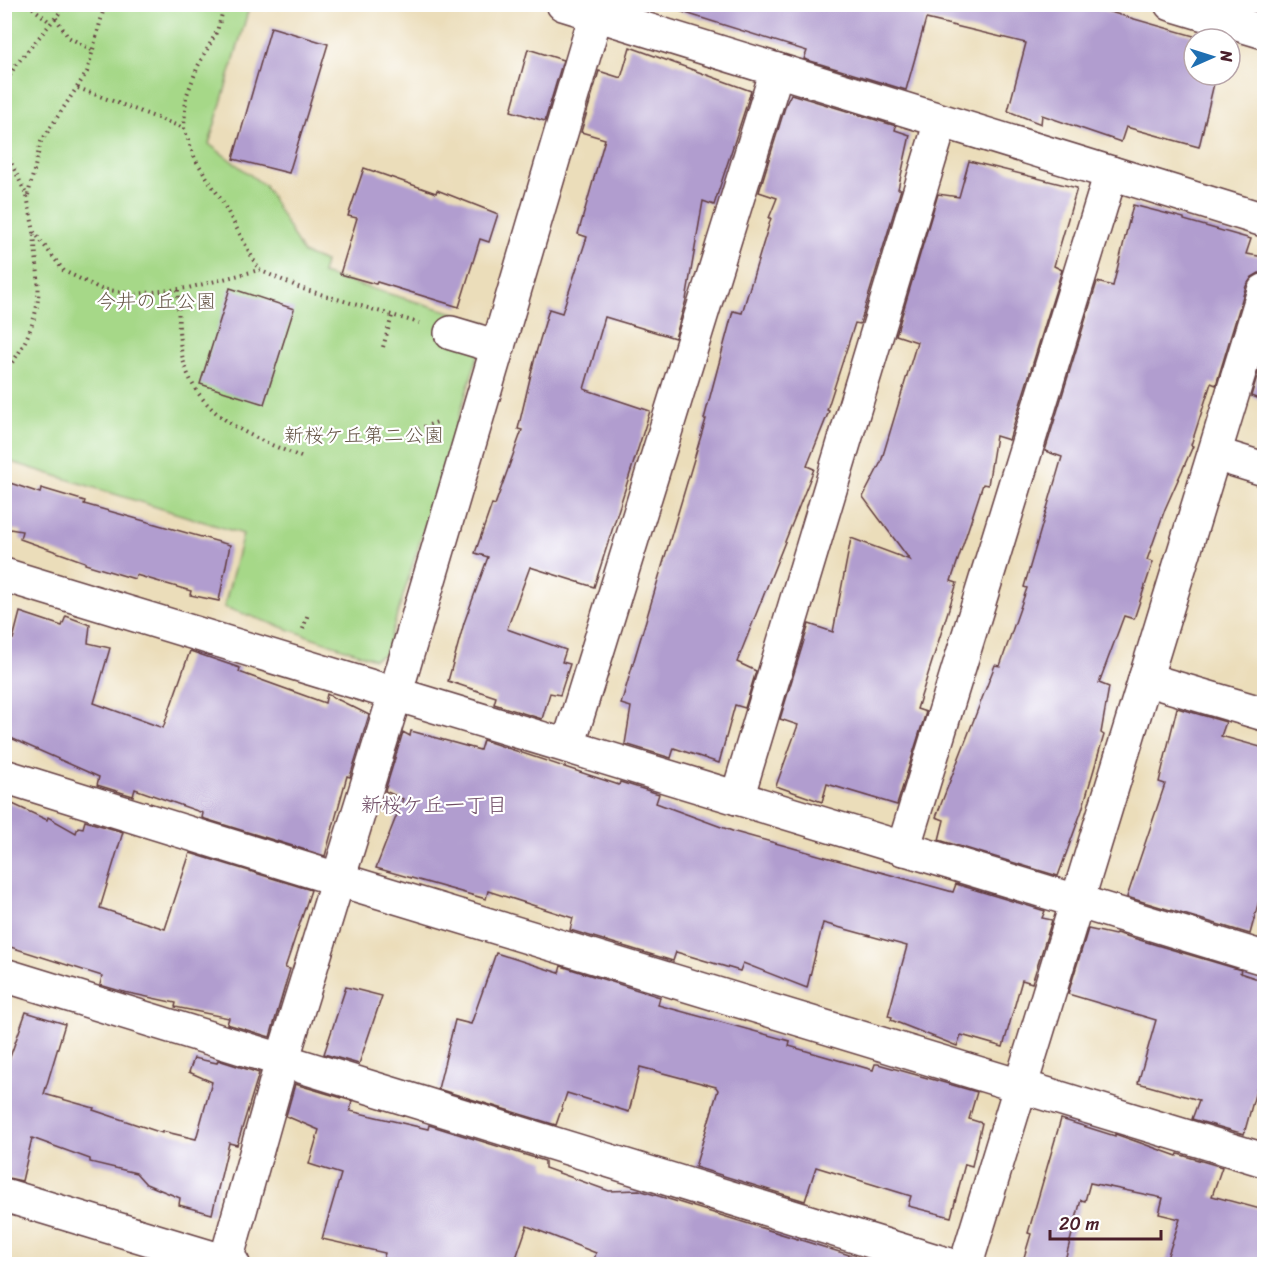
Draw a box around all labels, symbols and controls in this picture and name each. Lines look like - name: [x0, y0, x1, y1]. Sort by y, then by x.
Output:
- north arrow: [1182, 27, 1242, 87]
- text: N: [1212, 49, 1241, 63]
- park label: 今井の丘公園: [96, 284, 216, 319]
- park label: 新桜ケ丘第二公園: [284, 418, 444, 453]
- district label: 新桜ケ丘一丁目: [361, 786, 508, 824]
- scale bar: [1050, 1203, 1161, 1241]
- text: 20 m: [1059, 1208, 1099, 1240]

